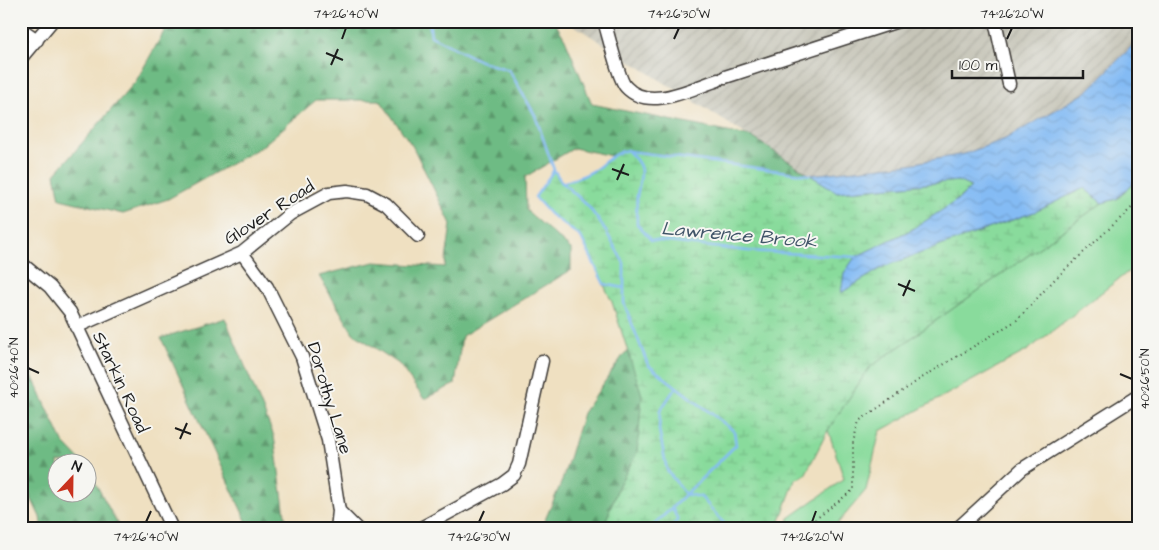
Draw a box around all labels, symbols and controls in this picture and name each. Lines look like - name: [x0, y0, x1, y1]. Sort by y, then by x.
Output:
- text: 74°26'40"W: [314, 6, 379, 23]
- text: 74°26'30"W: [648, 6, 711, 23]
- text: 74°26'20"W: [980, 6, 1044, 23]
- scale bar: [952, 48, 1083, 80]
- text: 100 m: [959, 55, 998, 76]
- street label: Glover Road: [219, 174, 319, 251]
- water label: Lawrence Brook: [660, 215, 818, 256]
- street label: Starkin Road: [86, 327, 155, 437]
- text: 40°26'40"N: [6, 337, 23, 398]
- street label: Dorothy Lane: [300, 339, 358, 458]
- text: 40°26'50"N: [1137, 348, 1154, 410]
- north arrow: [48, 452, 98, 502]
- text: N: [69, 456, 85, 478]
- text: 74°26'40"W: [114, 529, 179, 546]
- text: 74°26'30"W: [448, 529, 511, 546]
- text: 74°26'20"W: [780, 529, 844, 546]

